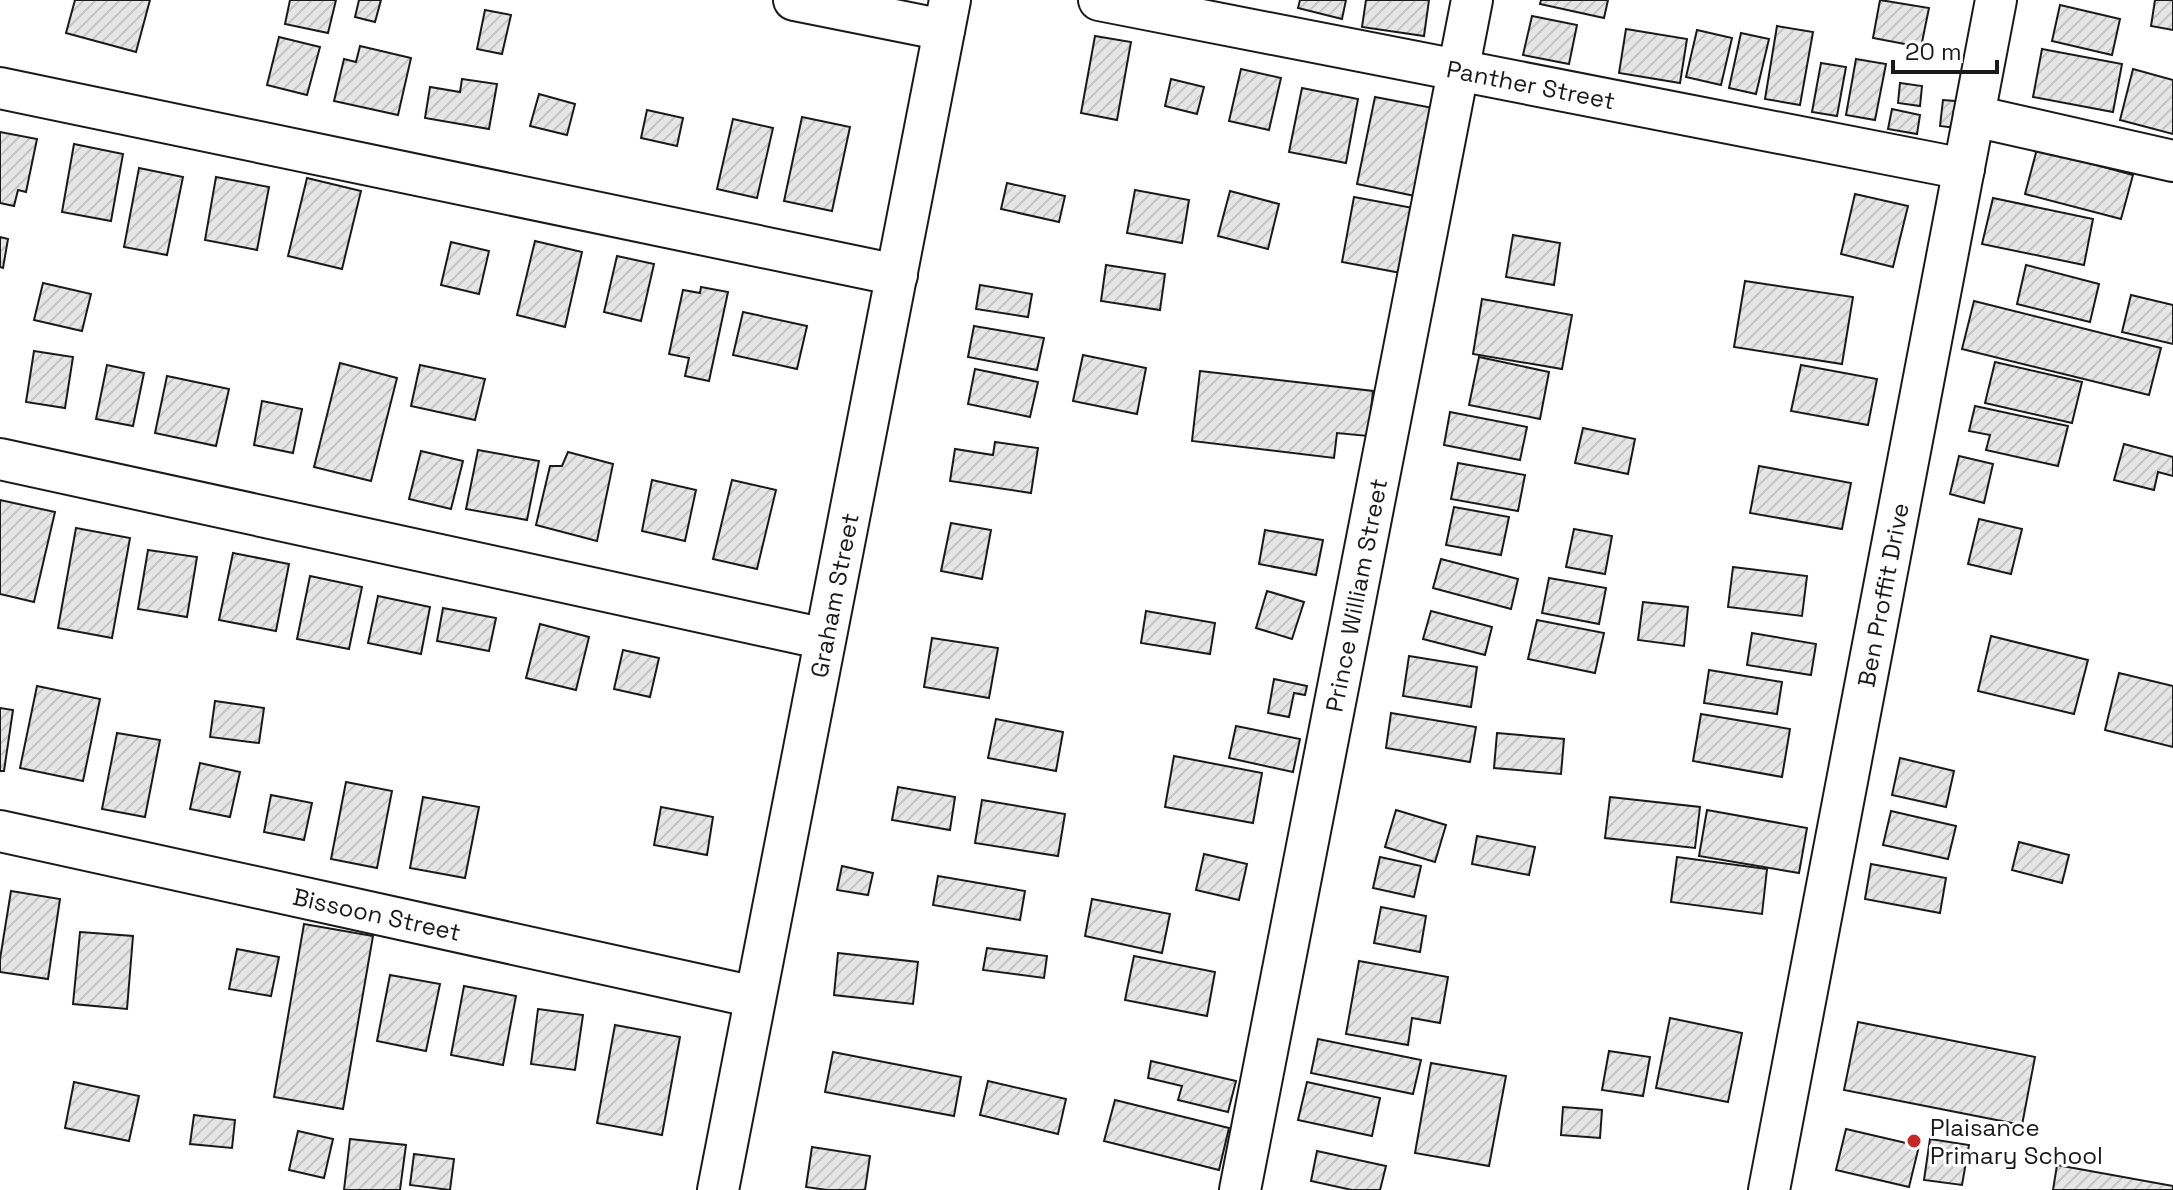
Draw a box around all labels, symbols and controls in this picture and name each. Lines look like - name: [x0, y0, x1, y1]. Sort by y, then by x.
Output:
- scale bar: [1893, 24, 1997, 74]
- text: 20 m: [1905, 36, 1962, 67]
- street label: Panther Street: [1444, 53, 1618, 116]
- street label: Prince William Street: [1318, 476, 1394, 715]
- street label: Ben Proffit Drive: [1850, 500, 1915, 689]
- street label: Graham Street: [803, 510, 865, 680]
- street label: Bissoon Street: [290, 880, 464, 947]
- place label: Plaisance Primary School: [1930, 1112, 2103, 1171]
- marker: Plaisance Primary School: [1905, 1132, 1923, 1150]

